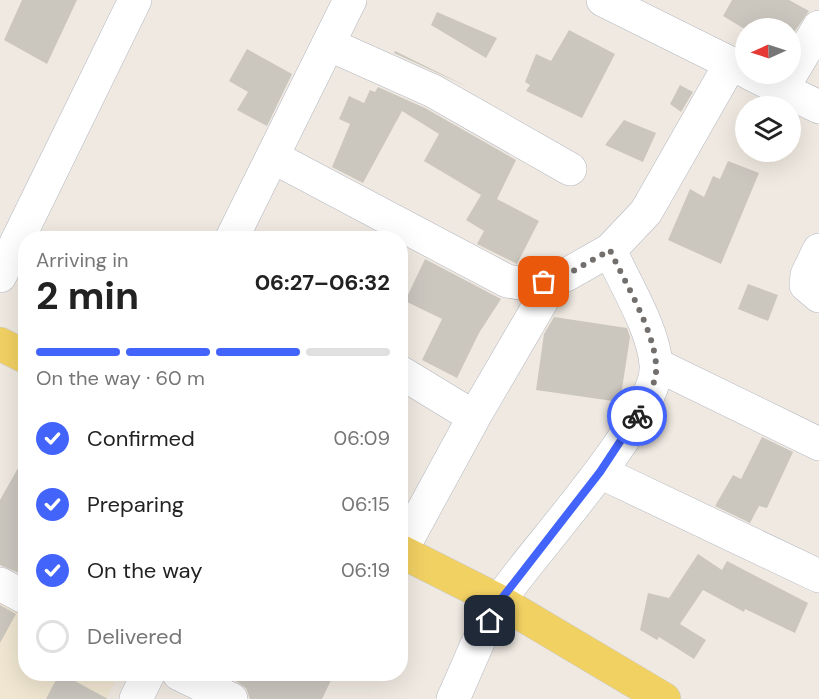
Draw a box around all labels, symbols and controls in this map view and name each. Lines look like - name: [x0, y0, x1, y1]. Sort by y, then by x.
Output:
- north arrow: [735, 18, 801, 84]
- map controls: [735, 18, 801, 162]
- button: layers: [735, 96, 801, 162]
- text: Arriving in: [36, 247, 128, 273]
- pin: [518, 256, 569, 307]
- icon: bag: [527, 265, 560, 298]
- text: 06:27–06:32: [255, 268, 390, 297]
- text: 2 min: [36, 270, 139, 321]
- text: On the way · 60 m: [36, 365, 205, 391]
- courier: [607, 386, 667, 446]
- icon: bike: [621, 400, 654, 433]
- icon: check: [36, 422, 69, 455]
- text: Confirmed: [87, 424, 195, 453]
- text: 06:09: [333, 425, 390, 451]
- icon: check: [36, 488, 69, 521]
- text: Preparing: [87, 490, 184, 519]
- text: 06:15: [341, 491, 390, 517]
- icon: check: [36, 554, 69, 587]
- text: On the way: [87, 556, 202, 585]
- text: 06:19: [341, 557, 390, 583]
- pin: [464, 595, 515, 646]
- icon: home: [473, 604, 506, 637]
- text: Delivered: [87, 622, 182, 651]

